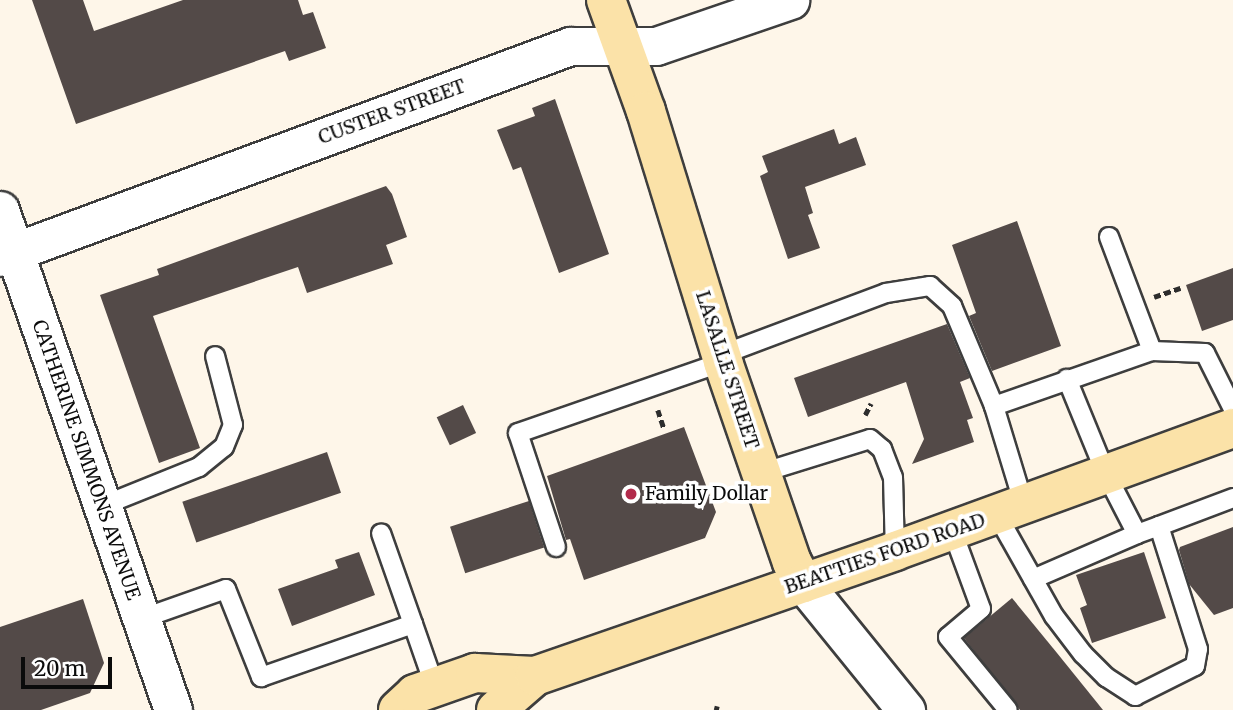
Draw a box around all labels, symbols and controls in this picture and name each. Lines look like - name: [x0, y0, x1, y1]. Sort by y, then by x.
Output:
- street label: CUSTER STREET: [315, 75, 469, 149]
- street label: LASALLE STREET: [691, 288, 763, 452]
- street label: CATHERINE SIMMONS AVENUE: [27, 317, 145, 603]
- place label: Family Dollar: [645, 483, 768, 505]
- marker: Family Dollar: [623, 486, 639, 502]
- street label: BEATTIES FORD ROAD: [782, 509, 988, 599]
- scale bar: [24, 644, 116, 688]
- text: 20 m: [34, 655, 85, 682]

